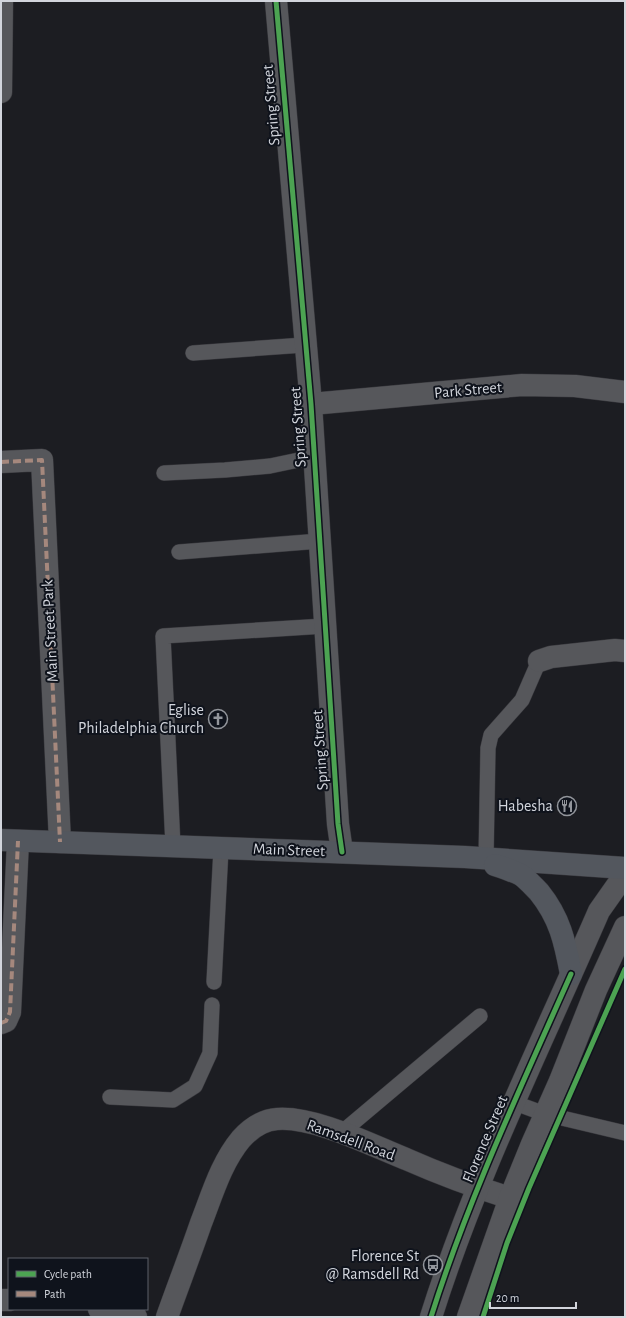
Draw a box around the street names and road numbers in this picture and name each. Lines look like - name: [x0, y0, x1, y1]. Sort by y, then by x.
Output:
- street label: Spring Street: [260, 64, 282, 146]
- street label: Park Street: [433, 379, 503, 401]
- street label: Spring Street: [287, 386, 309, 468]
- street label: Main Street Park: [39, 579, 61, 683]
- street label: Spring Street: [309, 709, 331, 791]
- street label: Main Street: [253, 841, 325, 859]
- street label: Florence Street: [459, 1093, 511, 1185]
- street label: Ramsdell Road: [305, 1117, 397, 1163]

